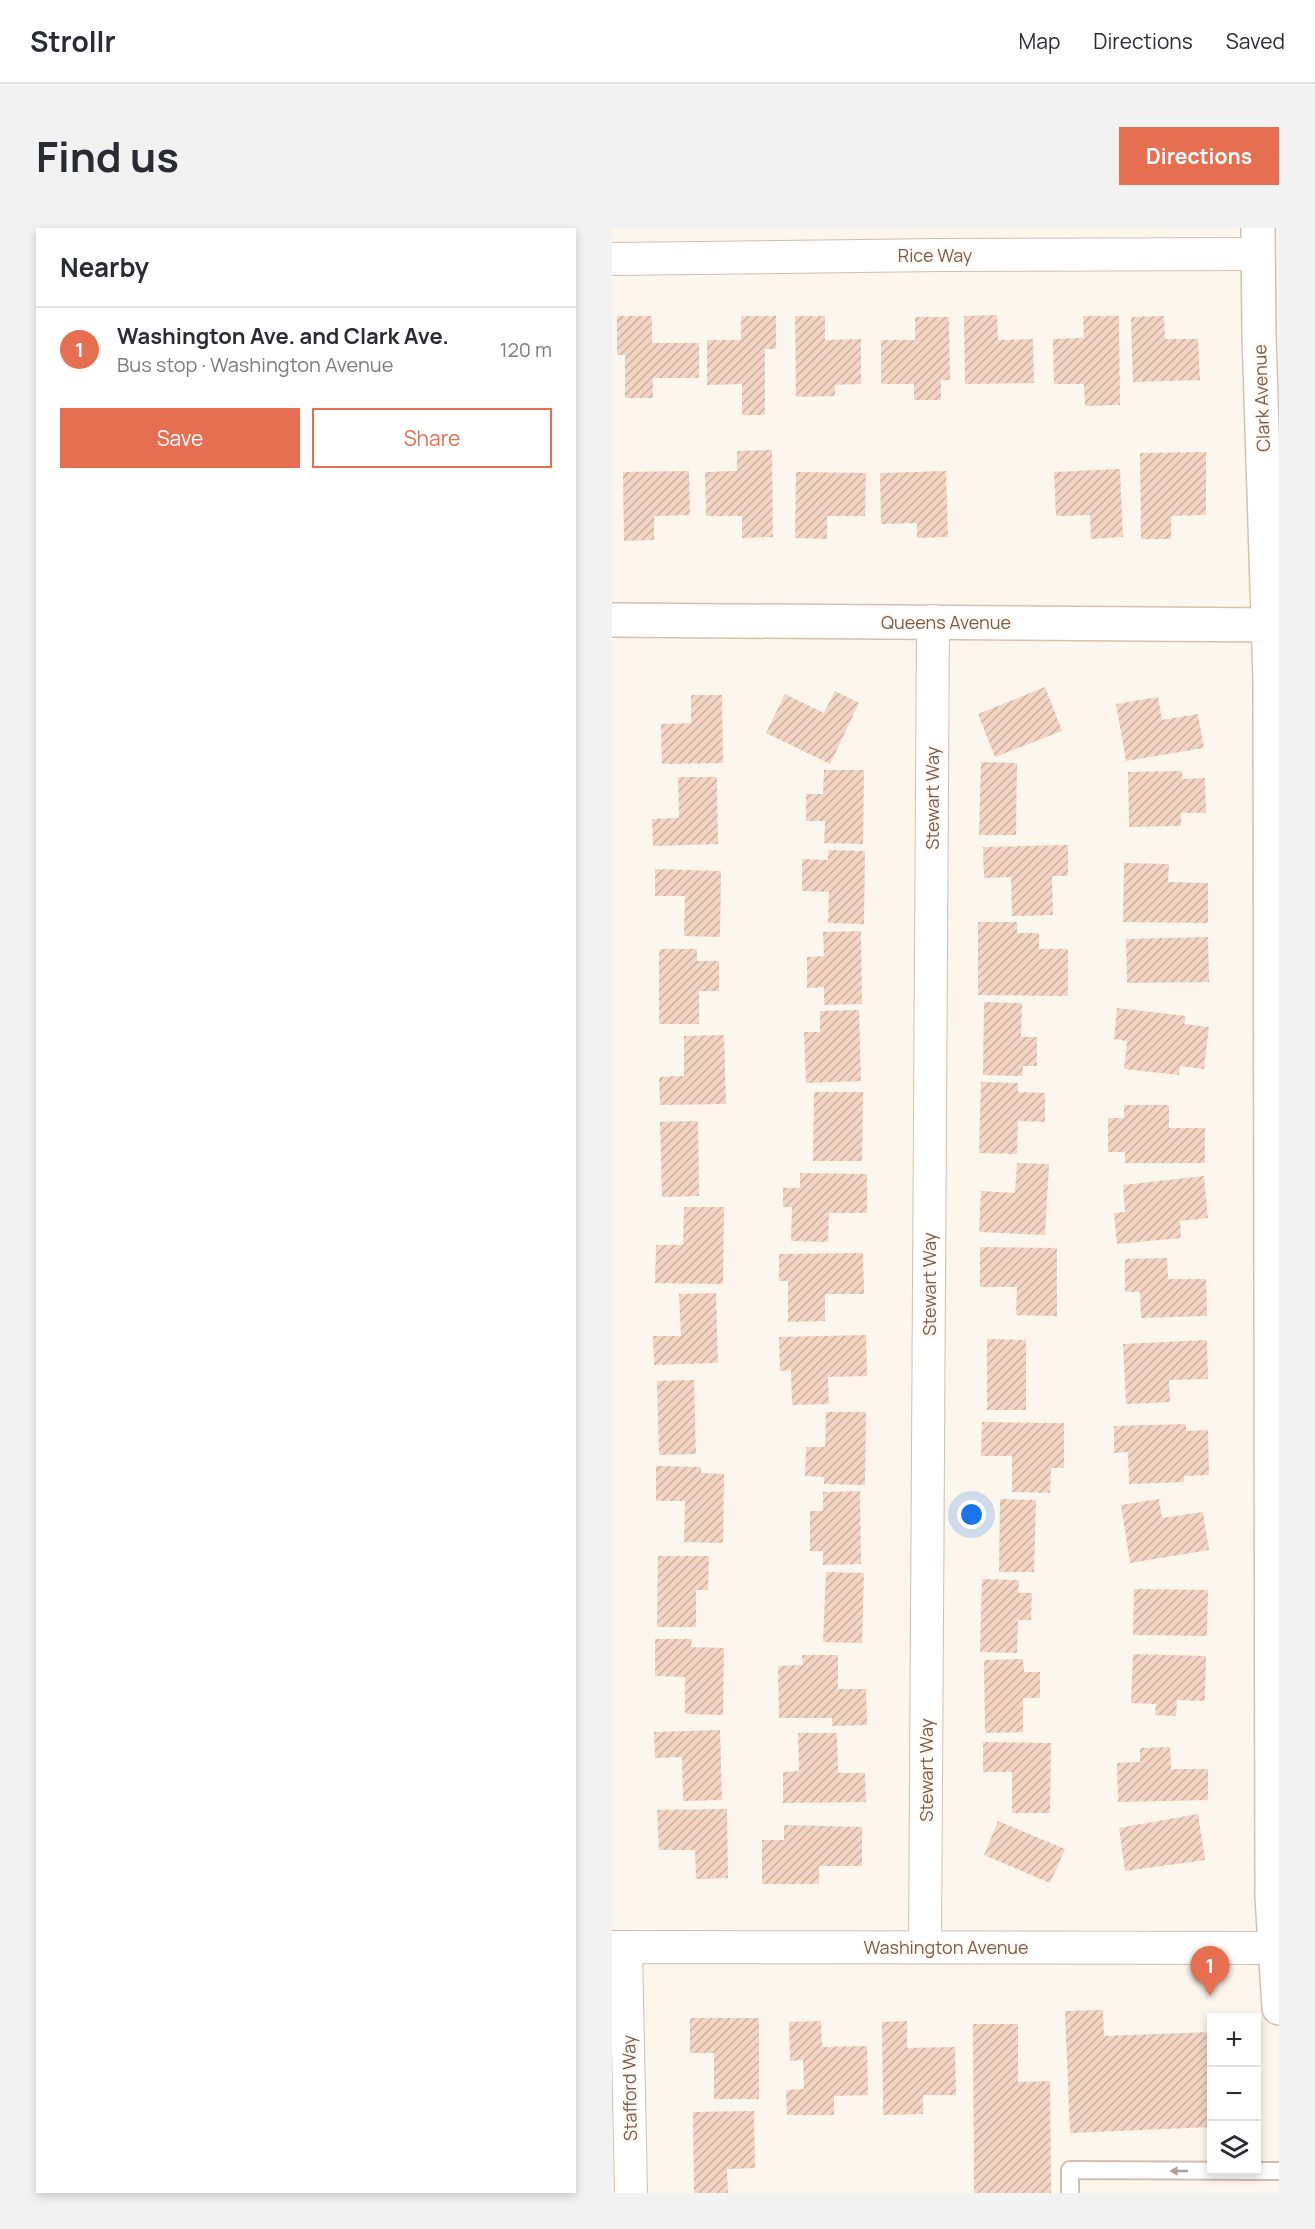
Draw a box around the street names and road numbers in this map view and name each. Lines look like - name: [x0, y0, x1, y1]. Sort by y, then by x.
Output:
- street label: Rice Way: [898, 243, 973, 267]
- street label: Clark Avenue: [1247, 344, 1275, 452]
- street label: Queens Avenue: [881, 610, 1011, 634]
- street label: Stewart Way: [920, 746, 944, 850]
- street label: Stewart Way: [917, 1232, 941, 1336]
- street label: Stewart Way: [914, 1718, 938, 1822]
- street label: Washington Avenue: [863, 1935, 1029, 1959]
- street label: Stafford Way: [616, 2034, 642, 2141]

